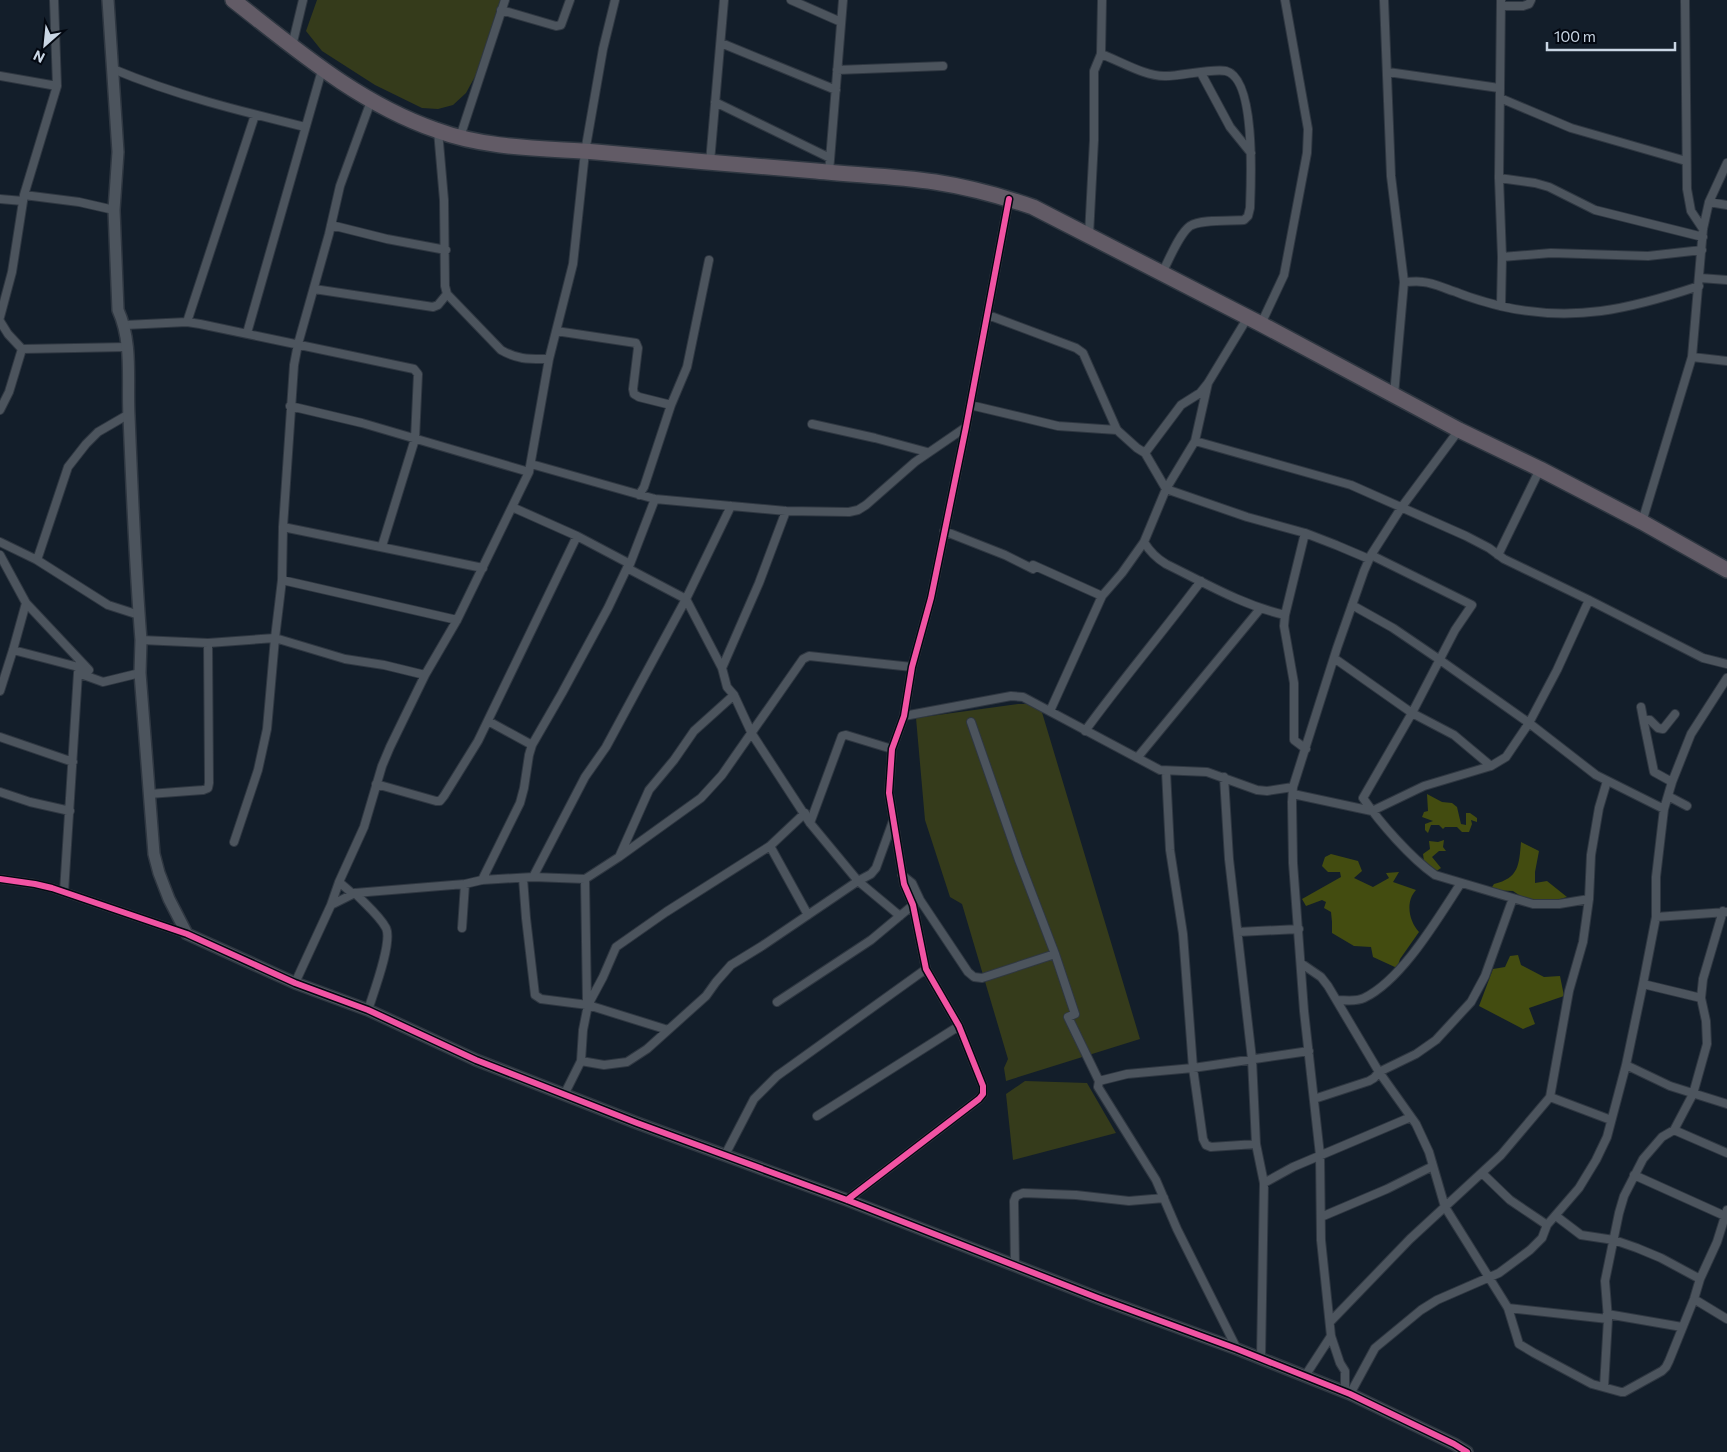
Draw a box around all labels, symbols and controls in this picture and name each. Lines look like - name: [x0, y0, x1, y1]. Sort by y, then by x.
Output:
- north arrow: [20, 20, 70, 70]
- scale bar: [1547, 20, 1674, 52]
- text: 100 m: [1554, 27, 1596, 45]
- text: N: [30, 47, 47, 67]

